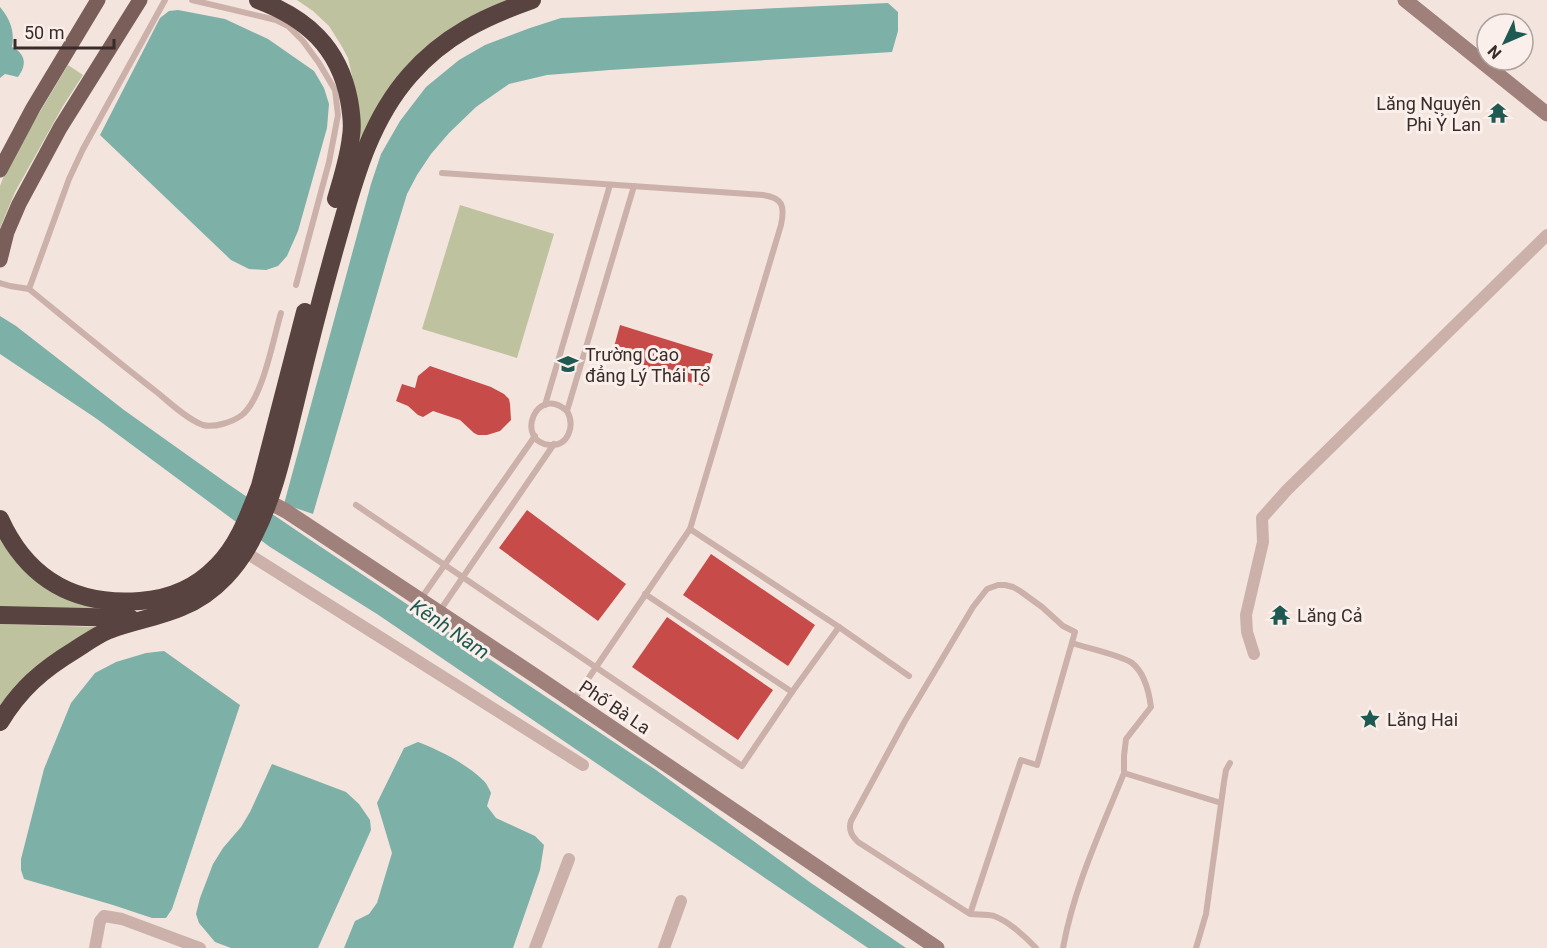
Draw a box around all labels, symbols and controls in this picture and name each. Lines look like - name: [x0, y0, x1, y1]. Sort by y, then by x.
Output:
- scale bar: [15, 12, 114, 50]
- north arrow: [1475, 12, 1535, 72]
- text: 50 m: [24, 22, 64, 43]
- text: N: [1484, 41, 1505, 63]
- place label: Lăng Nguyên Phi Ỷ Lan: [1376, 93, 1481, 135]
- temple icon: Lăng Nguyên Phi Ỷ Lan: [1486, 101, 1510, 125]
- place label: Trường Cao đẳng Lý Thái Tổ: [585, 344, 710, 386]
- school or university icon: Trường Cao đẳng Lý Thái Tổ: [556, 352, 580, 376]
- water label: Kênh Nam: [406, 594, 494, 664]
- temple icon: Lăng Cả: [1268, 603, 1292, 627]
- place label: Lăng Cả: [1297, 605, 1363, 626]
- street label: Phố Bà La: [576, 676, 654, 738]
- place icon: Lăng Hai: [1358, 707, 1382, 731]
- place label: Lăng Hai: [1387, 709, 1458, 730]

